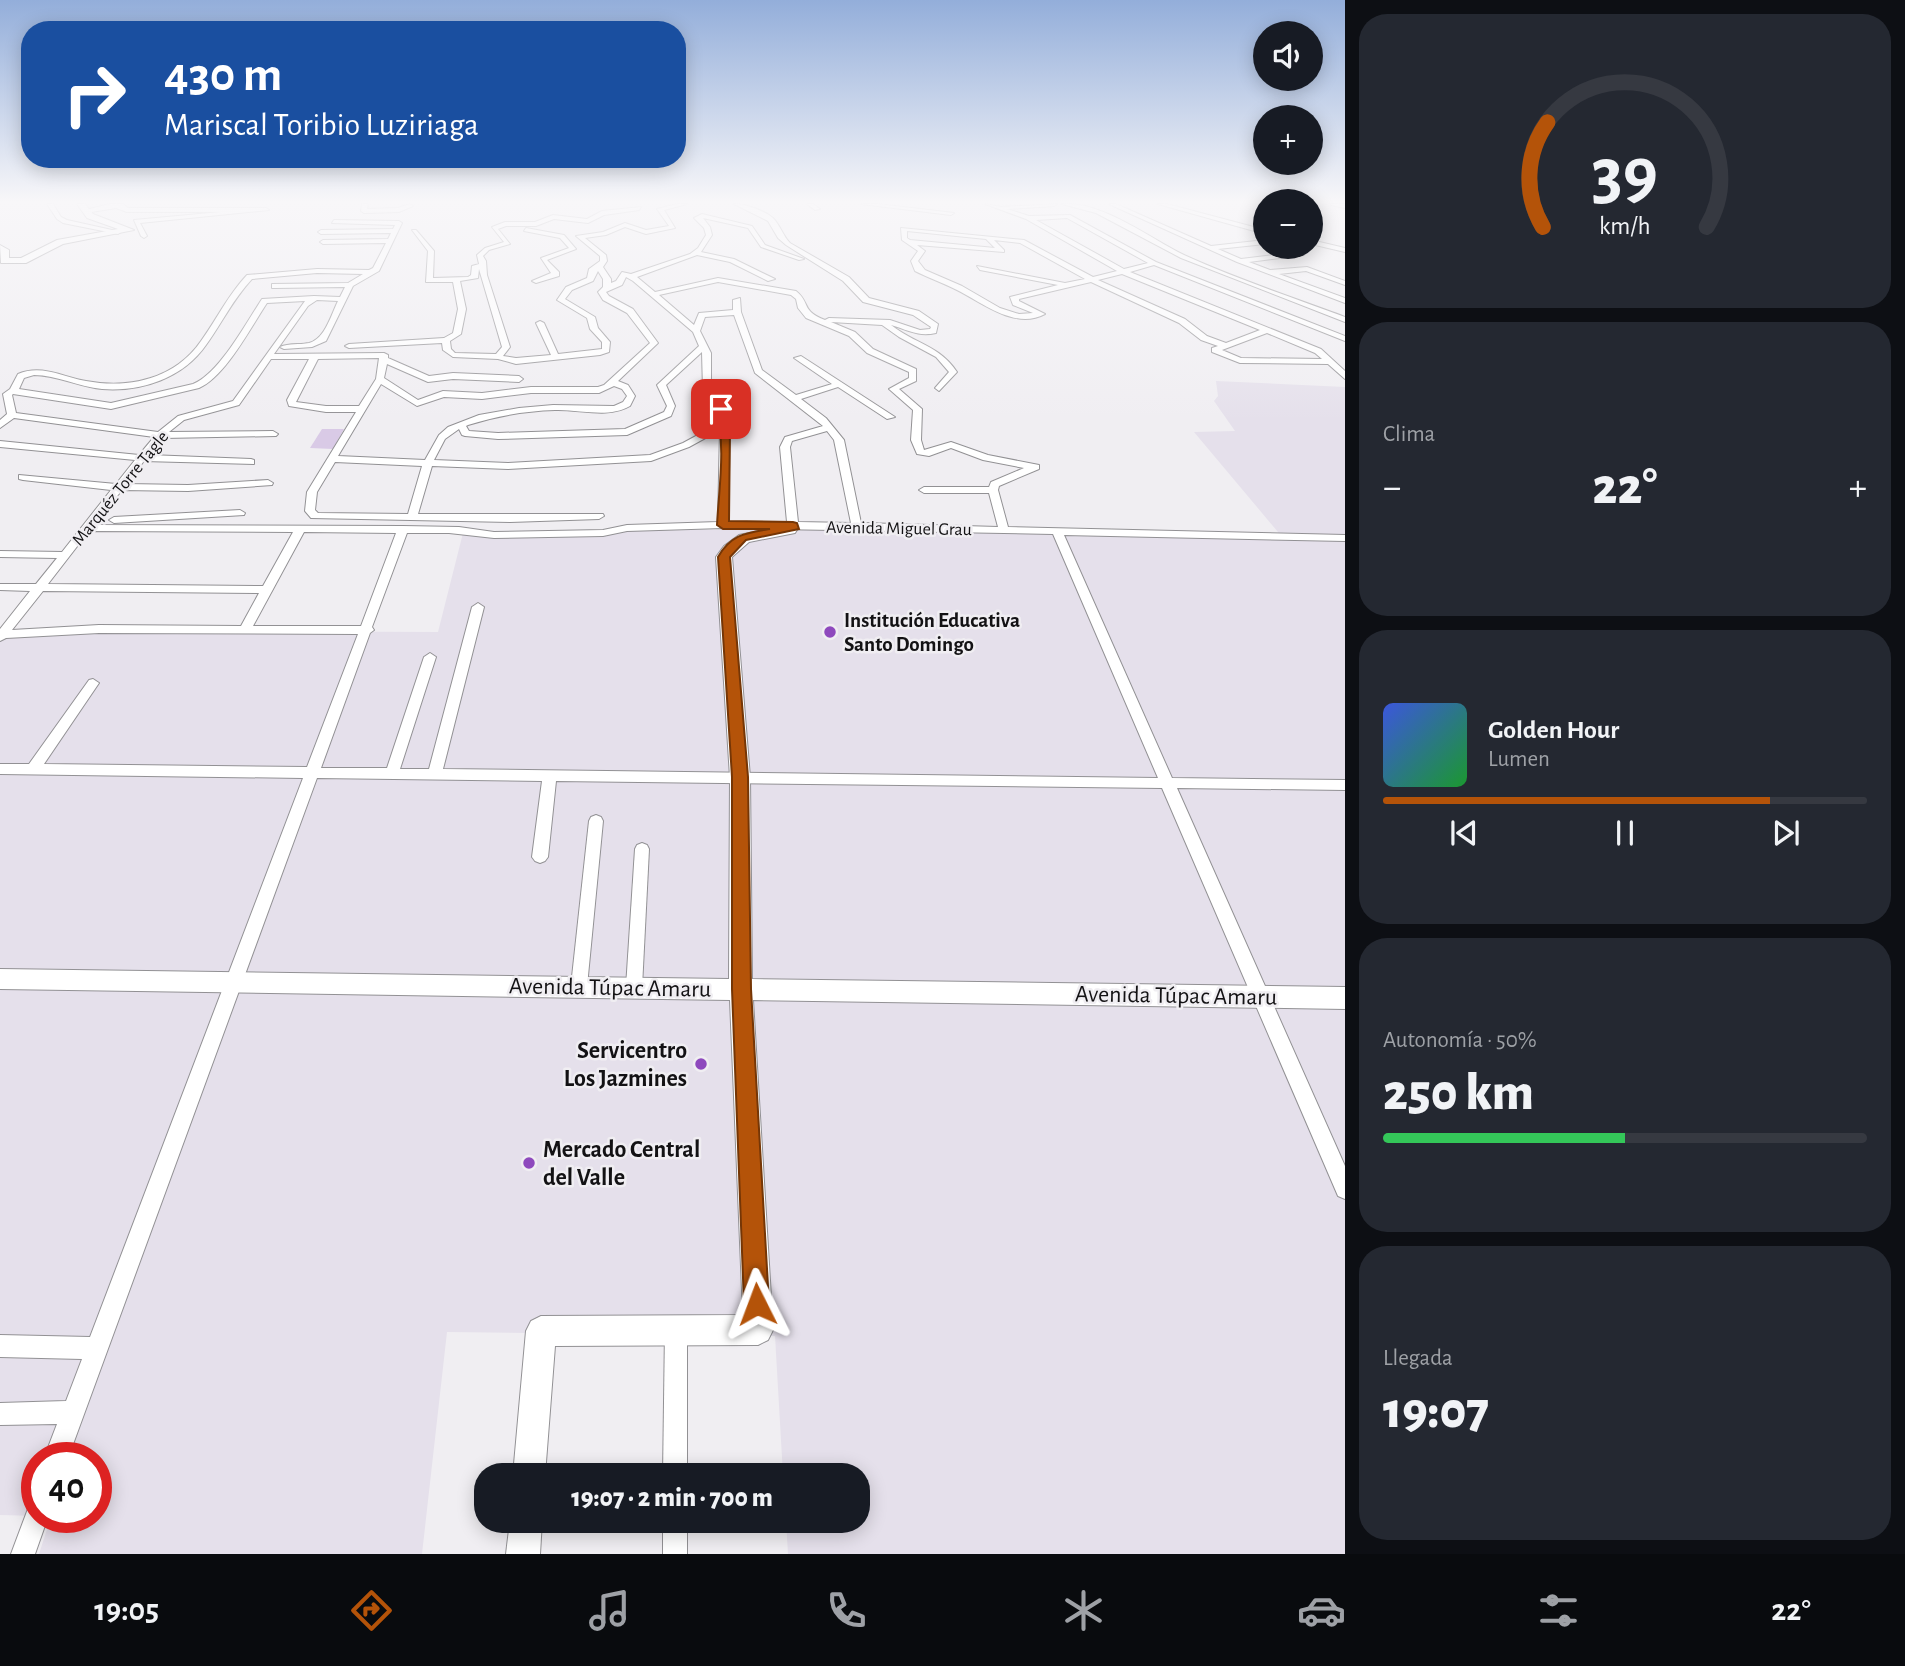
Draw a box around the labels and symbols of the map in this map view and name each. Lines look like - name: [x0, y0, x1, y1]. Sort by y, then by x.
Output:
- pin: [691, 379, 751, 439]
- street label: Marquéz Torre Tagle: [69, 428, 172, 549]
- street label: Avenida Miguel Grau: [826, 519, 972, 539]
- place label: Institución Educativa Santo Domingo: [844, 610, 1020, 655]
- marker: Institución Educativa Santo Domingo: [822, 624, 838, 640]
- street label: Avenida Túpac Amaru: [509, 974, 711, 1002]
- street label: Avenida Túpac Amaru: [1075, 982, 1277, 1010]
- place label: Servicentro Los Jazmines: [564, 1039, 687, 1091]
- marker: Servicentro Los Jazmines: [693, 1056, 709, 1072]
- place label: Mercado Central del Valle: [543, 1138, 700, 1190]
- marker: Mercado Central del Valle: [521, 1155, 537, 1171]
- position arrow: [720, 1267, 794, 1341]
- speed limit sign: 40: [21, 1442, 112, 1533]

